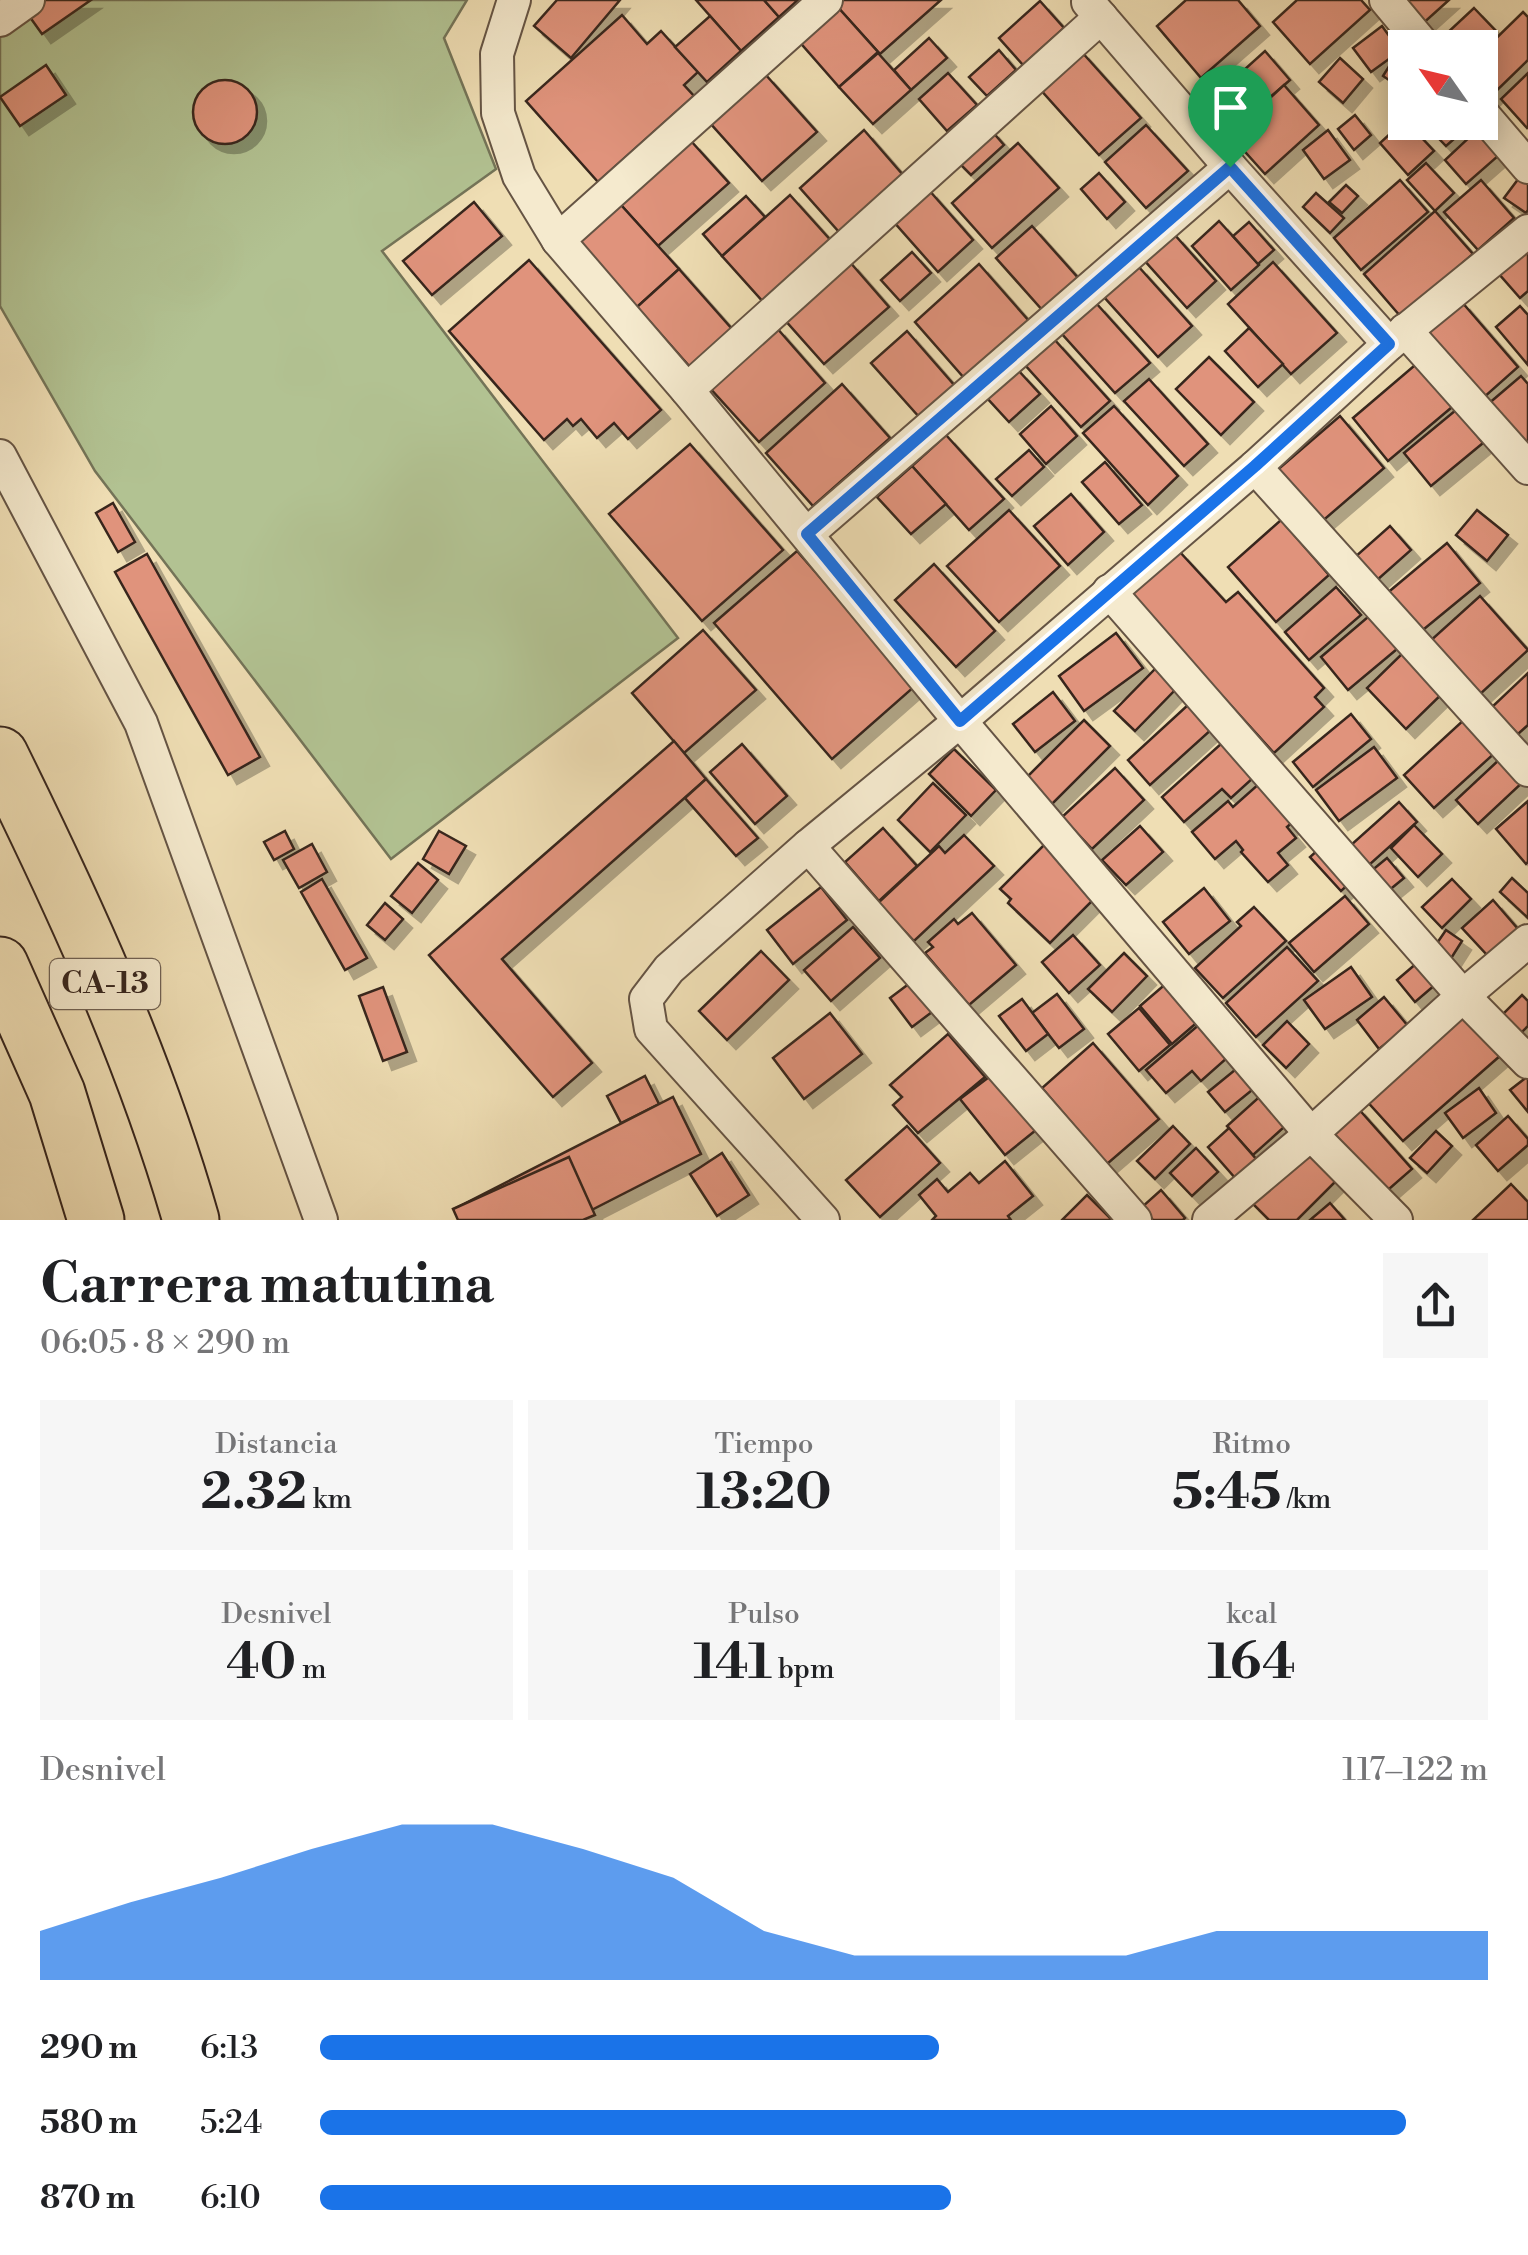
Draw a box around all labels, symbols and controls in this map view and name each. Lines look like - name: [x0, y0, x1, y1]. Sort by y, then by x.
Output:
- north arrow: [1388, 30, 1498, 140]
- map controls: [1388, 30, 1498, 140]
- pin: [1188, 65, 1273, 168]
- icon: arrive: [1203, 80, 1258, 135]
- road number: CA-13: [50, 959, 160, 1009]
- text: Carrera matutina: [40, 1251, 494, 1320]
- button: share: [1383, 1253, 1488, 1358]
- text: 06:05 · 8 × 290 m: [40, 1323, 290, 1363]
- text: Distancia: [215, 1427, 337, 1462]
- text: Tiempo: [714, 1427, 814, 1462]
- text: Ritmo: [1212, 1427, 1291, 1462]
- text: 2.32: [201, 1462, 307, 1524]
- text: 13:20: [696, 1462, 832, 1524]
- text: 5:45: [1172, 1462, 1281, 1524]
- text: km: [307, 1482, 352, 1517]
- text: /km: [1281, 1482, 1331, 1517]
- text: Desnivel: [221, 1597, 331, 1632]
- text: Pulso: [728, 1597, 800, 1632]
- text: kcal: [1226, 1597, 1277, 1632]
- text: 40: [226, 1632, 296, 1694]
- text: 141: [693, 1632, 772, 1694]
- text: 164: [1208, 1632, 1296, 1694]
- text: m: [296, 1652, 326, 1687]
- text: bpm: [772, 1652, 835, 1687]
- text: Desnivel: [40, 1750, 166, 1790]
- text: 117–122 m: [1342, 1750, 1488, 1790]
- text: 290 m: [40, 2028, 138, 2068]
- text: 6:13: [200, 2028, 258, 2068]
- text: 580 m: [40, 2103, 138, 2143]
- text: 5:24: [200, 2103, 262, 2143]
- text: 870 m: [40, 2178, 135, 2218]
- text: 6:10: [200, 2178, 261, 2218]

